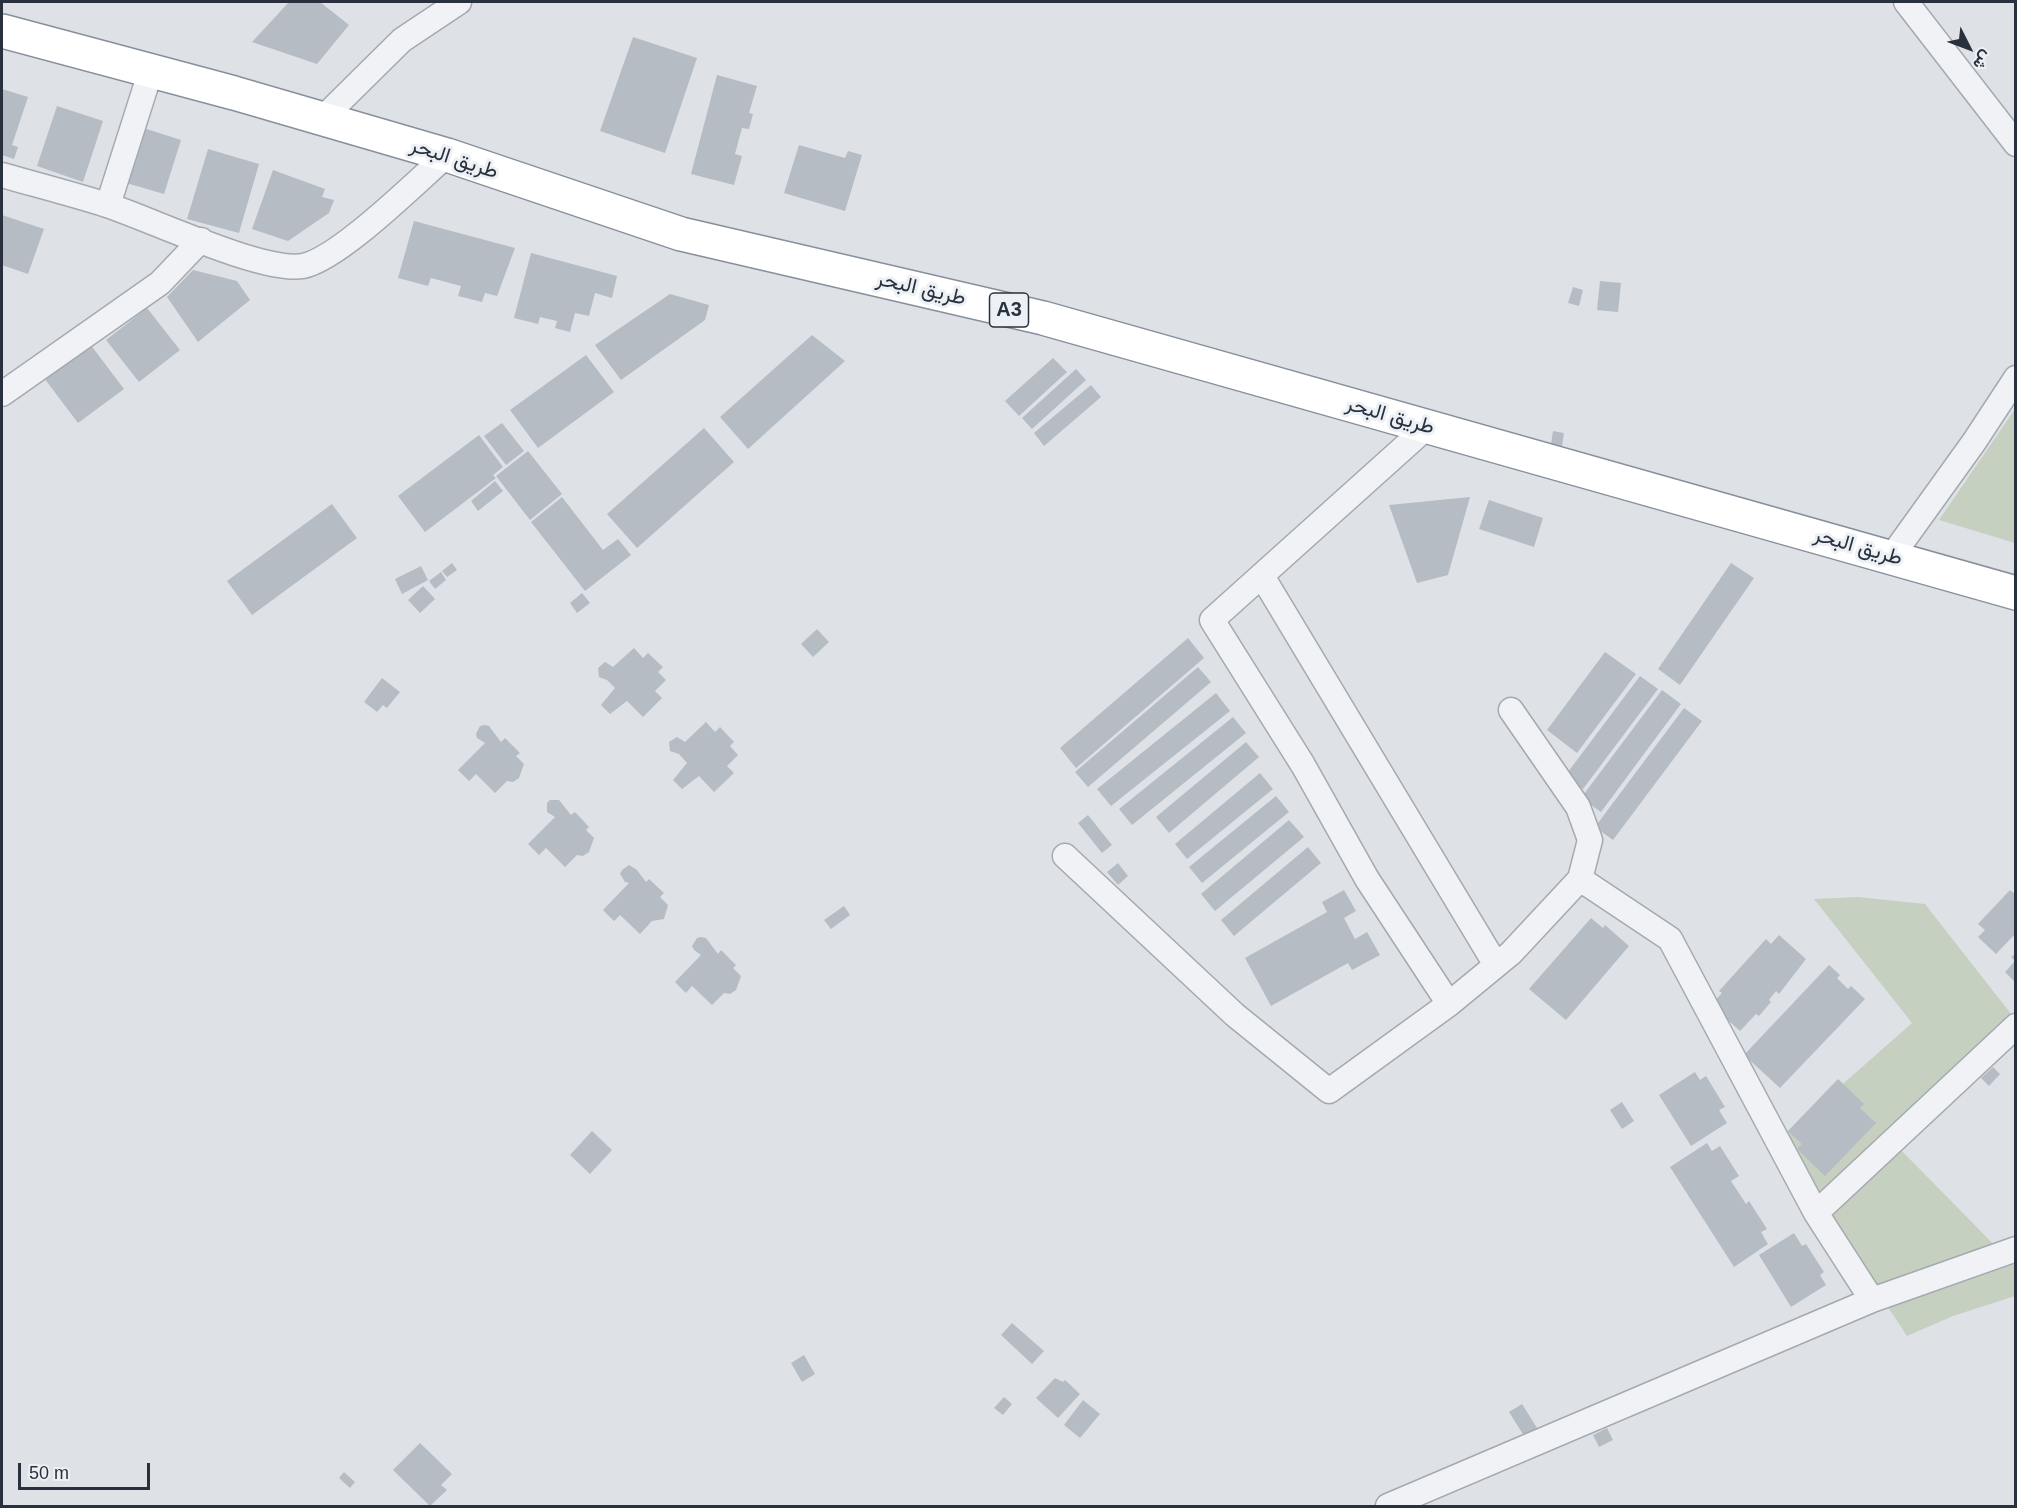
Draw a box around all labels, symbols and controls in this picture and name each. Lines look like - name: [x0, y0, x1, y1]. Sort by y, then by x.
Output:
- north arrow: [1939, 18, 1999, 78]
- text: ش: [1970, 48, 1996, 73]
- street label: طريق البحر: [407, 133, 501, 185]
- street label: طريق البحر: [874, 266, 968, 312]
- road number: A3: [990, 293, 1028, 327]
- street label: طريق البحر: [1343, 391, 1437, 441]
- street label: طريق البحر: [1811, 522, 1905, 572]
- scale bar: [21, 1451, 153, 1489]
- text: 50 m: [29, 1463, 69, 1483]

